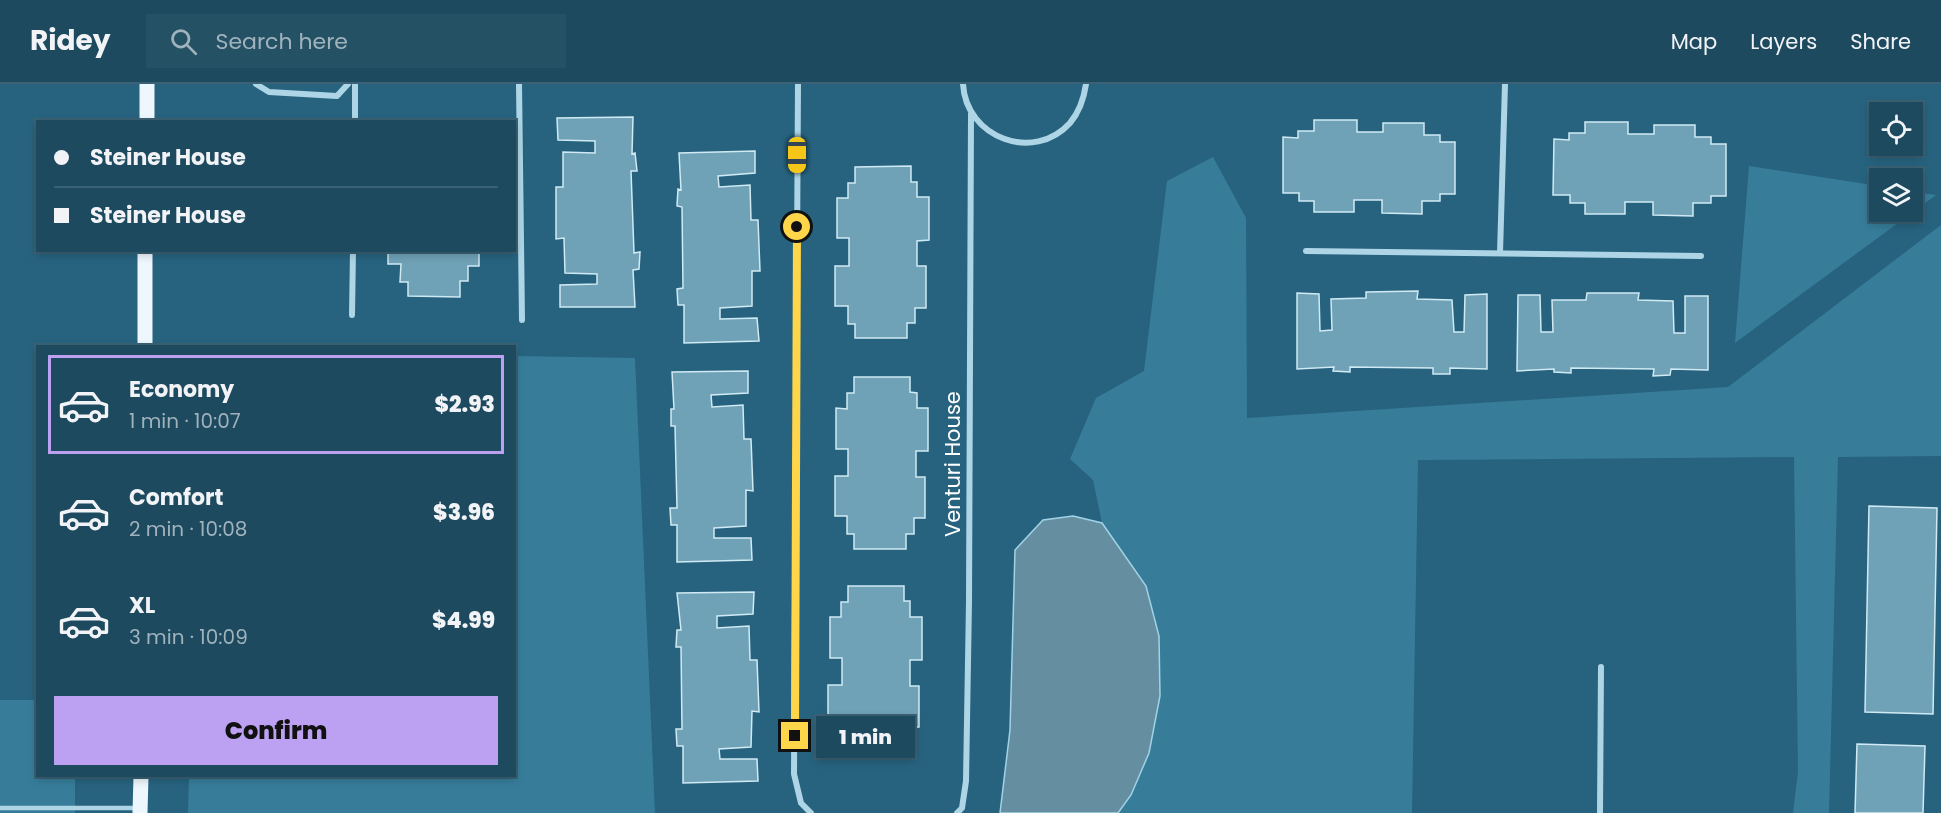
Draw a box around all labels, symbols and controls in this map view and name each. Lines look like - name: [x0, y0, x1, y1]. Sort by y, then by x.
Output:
- search box: [146, 14, 566, 68]
- text: Ridey: [30, 21, 110, 60]
- icon: search: [167, 25, 200, 58]
- text: Search here: [215, 26, 348, 57]
- text: Map: [1671, 27, 1717, 56]
- text: Layers: [1750, 27, 1817, 56]
- text: Share: [1850, 27, 1911, 56]
- map controls: [1869, 102, 1923, 222]
- button: locate: [1869, 102, 1923, 156]
- car: [788, 137, 806, 173]
- text: Steiner House: [90, 142, 246, 173]
- button: layers: [1869, 168, 1923, 222]
- text: Steiner House: [90, 200, 246, 231]
- route start: [783, 213, 810, 240]
- text: Economy: [129, 374, 234, 405]
- icon: car: [57, 378, 111, 432]
- text: $2.93: [435, 389, 495, 420]
- street label: Venturi House: [938, 391, 967, 537]
- text: 1 min · 10:07: [129, 407, 241, 435]
- text: Comfort: [129, 482, 223, 513]
- icon: car: [57, 486, 111, 540]
- text: $3.96: [433, 497, 495, 528]
- text: 2 min · 10:08: [129, 515, 247, 543]
- text: XL: [129, 590, 155, 621]
- icon: car: [57, 594, 111, 648]
- text: $4.99: [432, 605, 495, 636]
- text: 3 min · 10:09: [129, 623, 248, 651]
- button: Confirm: [54, 696, 498, 765]
- callout: 1 min: [816, 715, 915, 757]
- route end: [781, 722, 808, 749]
- text: 1 min: [839, 723, 892, 751]

